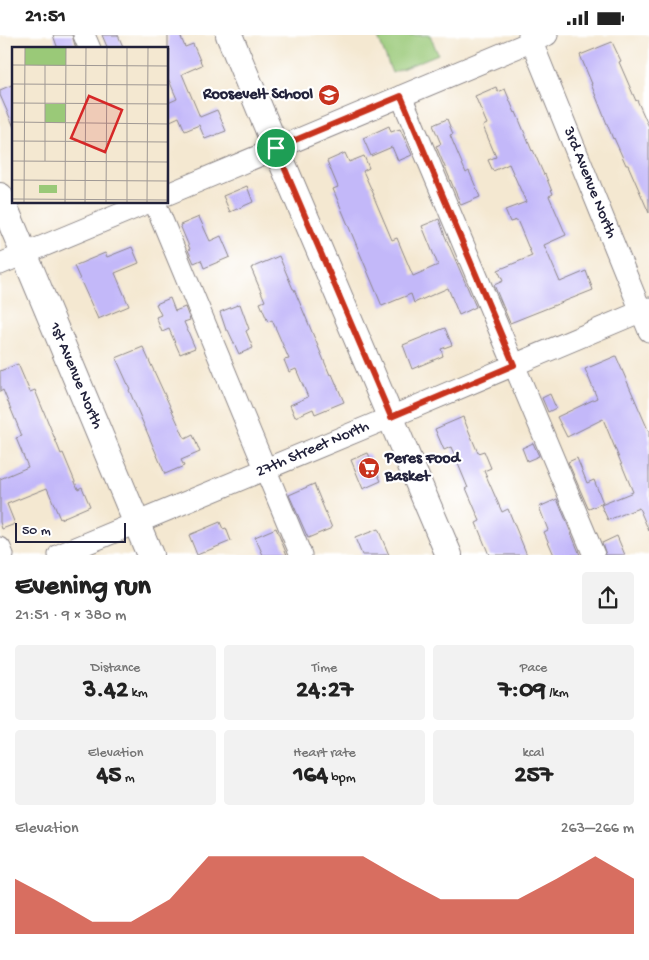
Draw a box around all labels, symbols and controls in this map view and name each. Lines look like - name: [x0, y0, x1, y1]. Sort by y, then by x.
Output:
- text: 21:51: [25, 6, 66, 29]
- inset map: [12, 47, 169, 204]
- school or university icon: Roosevelt School: [317, 83, 341, 107]
- place label: Roosevelt School: [202, 86, 313, 105]
- street label: 3rd Avenue North: [558, 124, 620, 242]
- pin: [255, 127, 297, 169]
- icon: arrive: [262, 134, 290, 162]
- street label: 1st Avenue North: [44, 319, 106, 433]
- street label: 27th Street North: [254, 417, 373, 482]
- place label: Peres Food Basket: [384, 450, 461, 487]
- supermarket icon: Peres Food Basket: [357, 456, 381, 480]
- scale bar: [15, 520, 126, 543]
- text: 50 m: [22, 523, 51, 540]
- text: Evening run: [15, 571, 151, 604]
- button: share: [582, 572, 634, 624]
- text: 21:51 · 9 × 380 m: [15, 607, 126, 626]
- text: Distance: [91, 660, 140, 677]
- text: Time: [312, 660, 337, 677]
- text: Pace: [520, 660, 547, 677]
- text: 3.42: [83, 677, 128, 706]
- text: 24:27: [296, 677, 353, 706]
- text: 7:09: [498, 677, 546, 706]
- text: km: [128, 685, 148, 702]
- text: /km: [546, 685, 569, 702]
- text: Elevation: [88, 745, 143, 762]
- text: Heart rate: [293, 745, 356, 762]
- text: kcal: [523, 745, 544, 762]
- text: 45: [96, 762, 121, 791]
- text: 164: [293, 762, 328, 791]
- text: 257: [514, 762, 553, 791]
- text: m: [121, 770, 135, 787]
- text: bpm: [328, 770, 356, 787]
- text: Elevation: [15, 820, 79, 839]
- text: 263–266 m: [561, 820, 634, 839]

